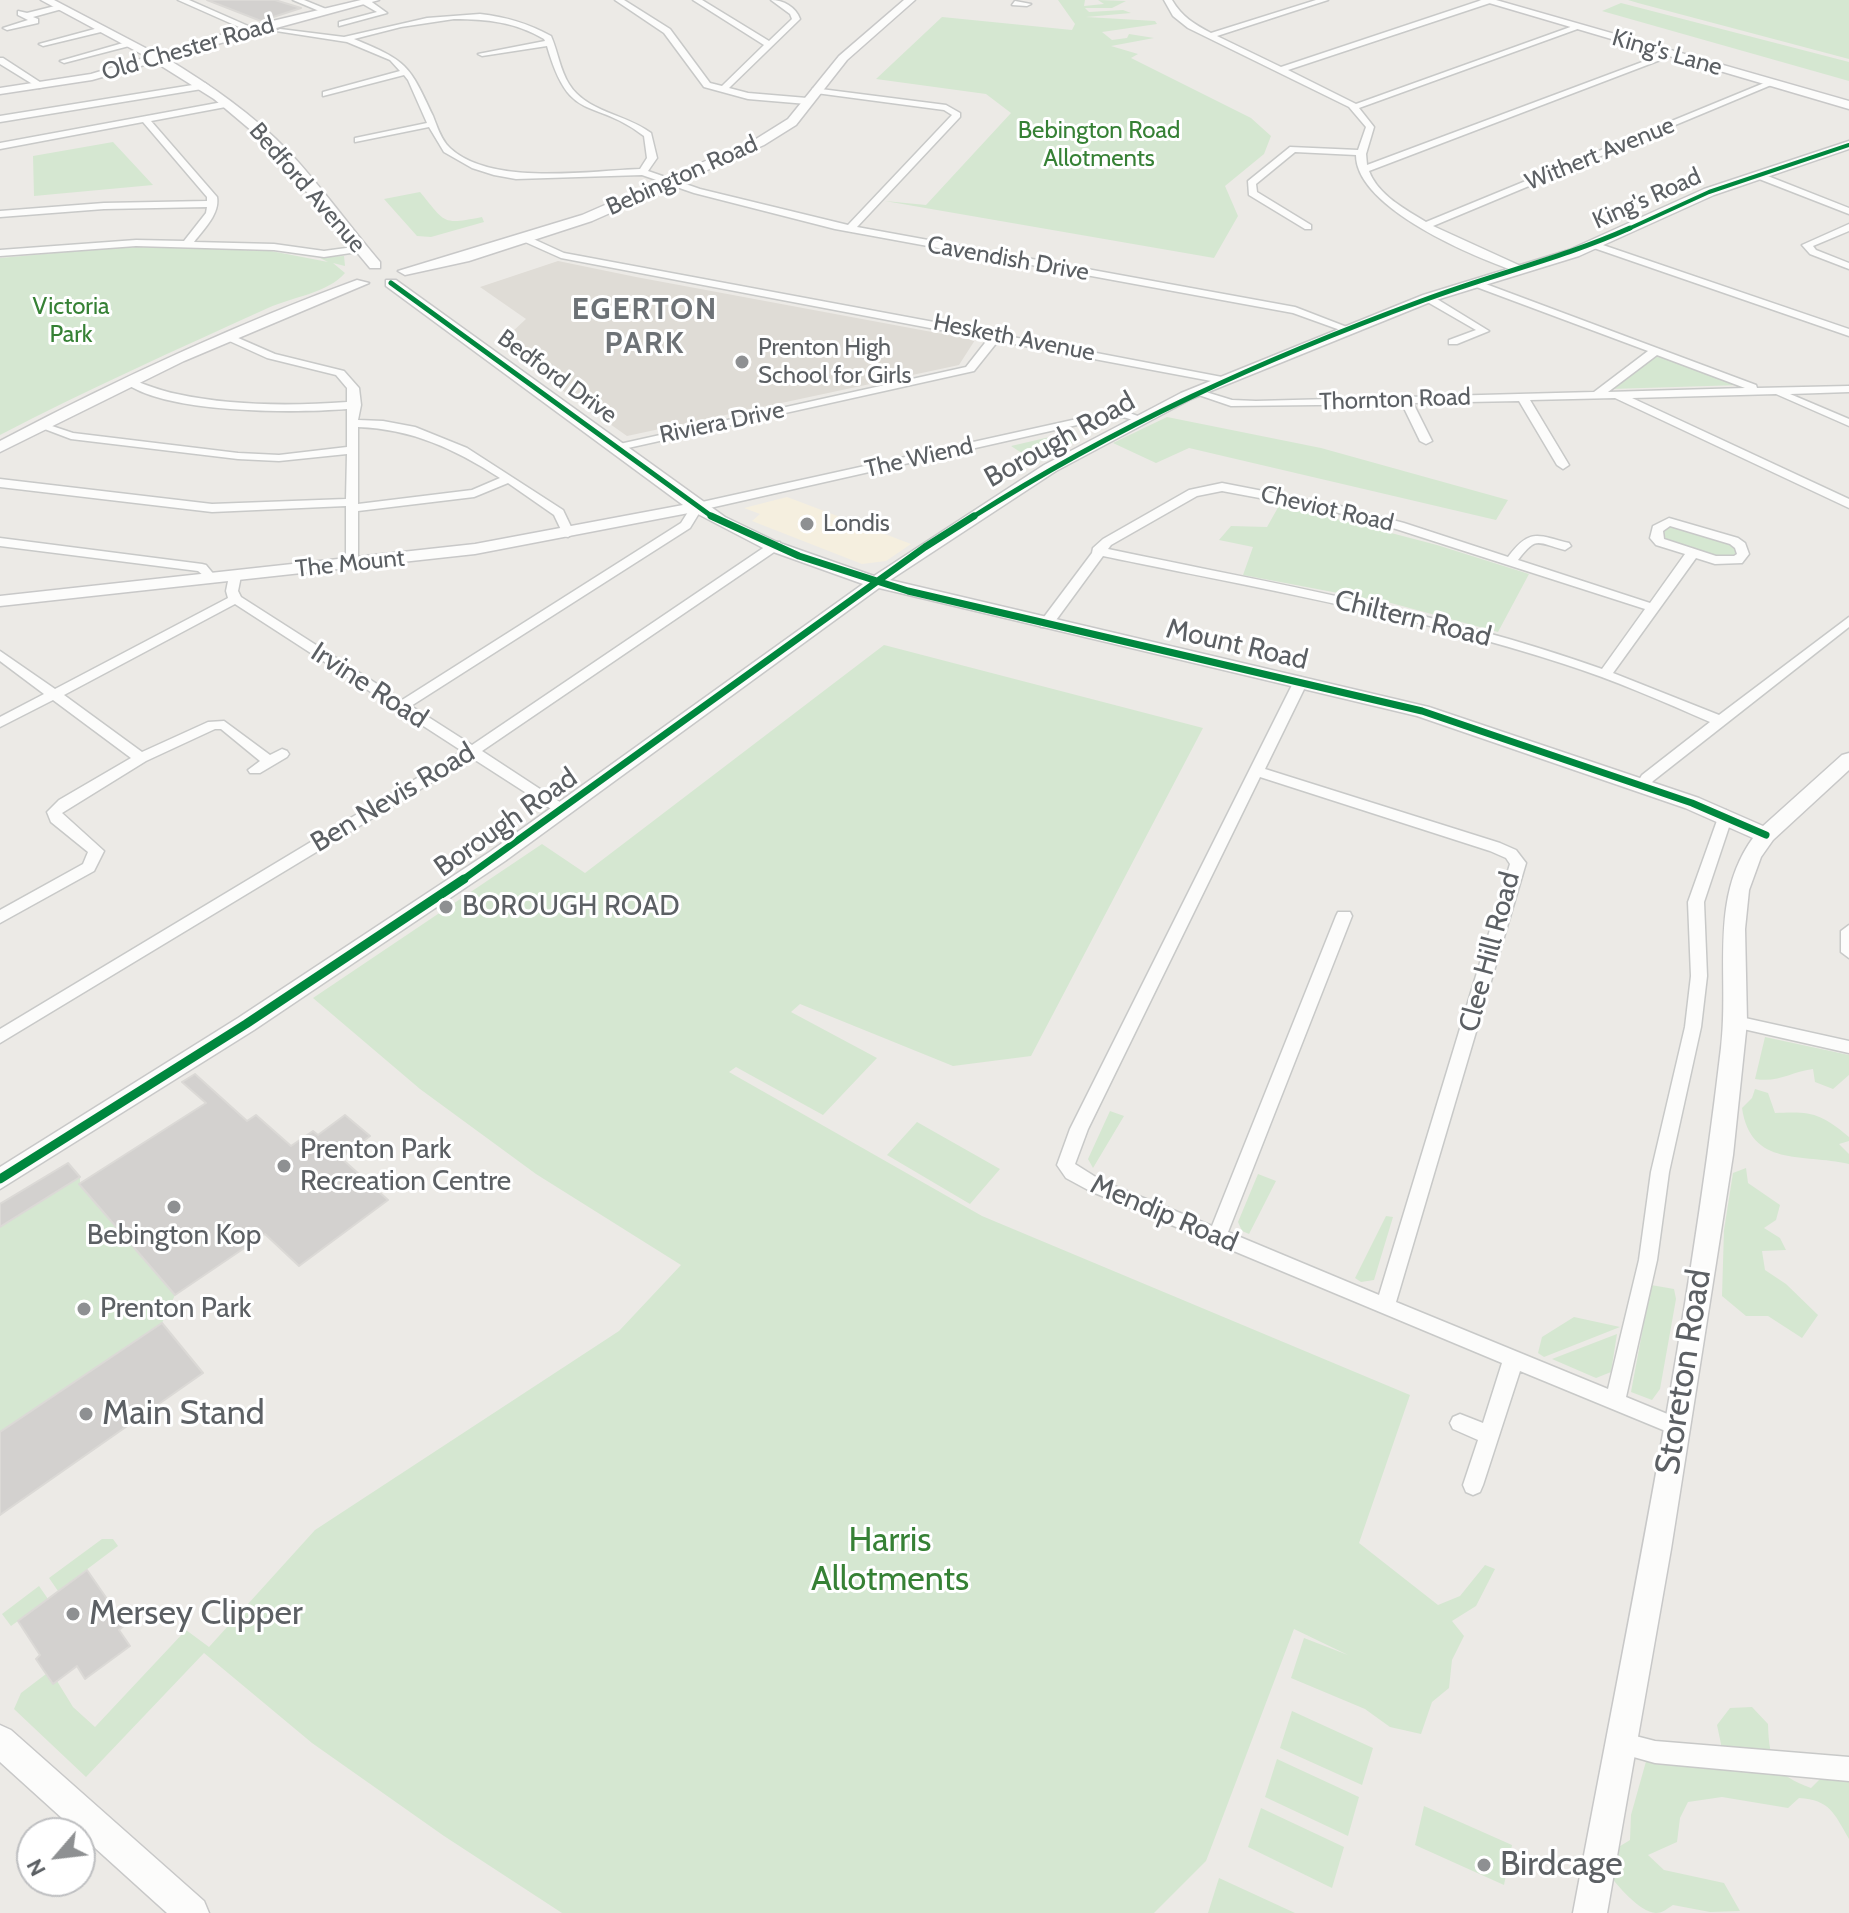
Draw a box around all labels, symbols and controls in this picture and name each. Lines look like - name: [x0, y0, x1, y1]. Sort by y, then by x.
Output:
- street label: Old Chester Road: [99, 11, 277, 87]
- street label: King's Lane: [1609, 24, 1725, 82]
- street label: Withert Avenue: [1521, 111, 1679, 197]
- street label: Bedford Avenue: [243, 117, 371, 259]
- park label: Bebington Road Allotments: [1018, 117, 1180, 173]
- street label: Bebington Road: [602, 130, 762, 222]
- street label: King's Road: [1588, 162, 1706, 236]
- street label: Cavendish Drive: [925, 231, 1091, 287]
- district label: EGERTON PARK: [572, 292, 718, 362]
- park label: Victoria Park: [32, 293, 110, 349]
- street label: Hesketh Avenue: [931, 308, 1097, 368]
- street label: Bedford Drive: [492, 324, 622, 430]
- place label: Prenton High School for Girls: [758, 334, 912, 390]
- marker: Prenton High School for Girls: [733, 353, 751, 371]
- street label: Thornton Road: [1319, 383, 1471, 417]
- street label: Borough Road: [979, 385, 1141, 495]
- street label: Riviera Drive: [657, 396, 787, 450]
- street label: The Wiend: [862, 432, 976, 484]
- street label: Cheviot Road: [1258, 480, 1396, 538]
- place label: Londis: [823, 510, 890, 538]
- marker: Londis: [798, 515, 816, 533]
- street label: The Mount: [294, 544, 406, 584]
- street label: Chiltern Road: [1331, 583, 1495, 655]
- street label: Mount Road: [1163, 612, 1311, 678]
- street label: Irvine Road: [304, 636, 434, 736]
- street label: Ben Nevis Road: [305, 736, 481, 860]
- street label: Borough Road: [428, 761, 584, 885]
- street label: Clee Hill Road: [1452, 868, 1528, 1036]
- place label: BOROUGH ROAD: [462, 890, 680, 924]
- marker: BOROUGH ROAD: [437, 898, 455, 916]
- place label: Prenton Park Recreation Centre: [300, 1133, 511, 1199]
- marker: Prenton Park Recreation Centre: [275, 1157, 293, 1175]
- street label: Mendip Road: [1085, 1168, 1243, 1260]
- marker: Bebington Kop: [165, 1198, 183, 1216]
- place label: Bebington Kop: [87, 1219, 261, 1253]
- street label: Storeton Road: [1648, 1266, 1720, 1478]
- place label: Prenton Park: [100, 1292, 251, 1326]
- marker: Prenton Park: [75, 1300, 93, 1318]
- place label: Main Stand: [102, 1394, 265, 1434]
- marker: Main Stand: [77, 1405, 95, 1423]
- park label: Harris Allotments: [811, 1521, 969, 1600]
- place label: Mersey Clipper: [89, 1594, 303, 1634]
- marker: Mersey Clipper: [64, 1605, 82, 1623]
- north arrow: [16, 1817, 96, 1897]
- place label: Birdcage: [1500, 1845, 1623, 1885]
- text: N: [21, 1854, 52, 1881]
- marker: Birdcage: [1475, 1856, 1493, 1874]

